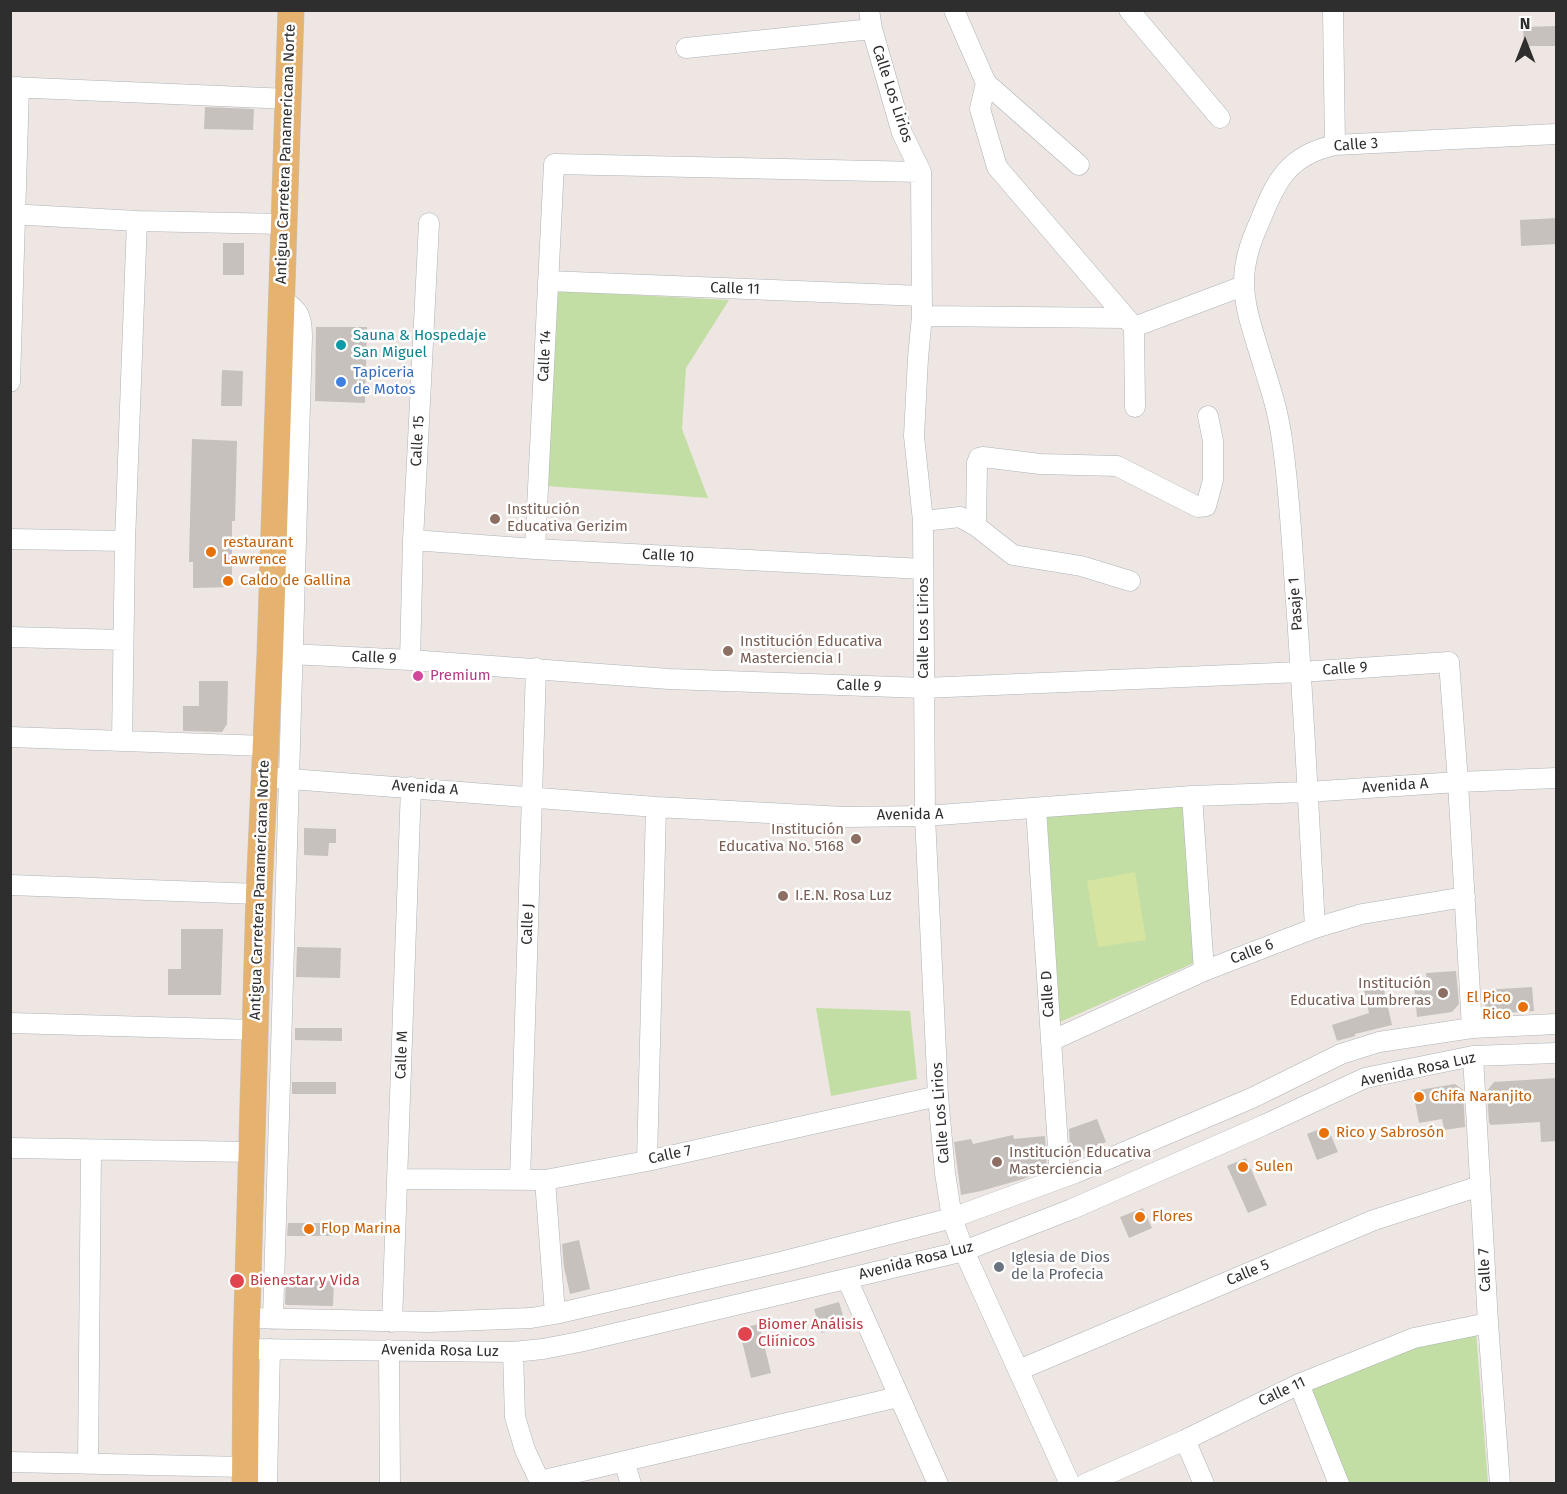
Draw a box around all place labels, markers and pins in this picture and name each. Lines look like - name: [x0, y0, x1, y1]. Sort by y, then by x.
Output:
- place label: Sauna & Hospedaje San Miguel: [353, 327, 486, 362]
- marker: Sauna & Hospedaje San Miguel: [334, 338, 348, 352]
- place label: Tapiceria de Motos: [353, 364, 416, 399]
- marker: Tapiceria de Motos: [334, 375, 348, 389]
- place label: Institución Educativa Gerizim: [507, 501, 628, 536]
- marker: Institución Educativa Gerizim: [488, 512, 502, 526]
- place label: restaurant Lawrence: [223, 534, 293, 569]
- marker: restaurant Lawrence: [204, 545, 218, 559]
- place label: Caldo de Gallina: [240, 572, 351, 590]
- marker: Caldo de Gallina: [221, 574, 235, 588]
- place label: Institución Educativa Masterciencia I: [740, 633, 882, 668]
- marker: Institución Educativa Masterciencia I: [721, 644, 735, 658]
- place label: Premium: [430, 667, 491, 685]
- marker: Premium: [411, 669, 425, 683]
- place label: Institución Educativa No. 5168: [719, 821, 844, 856]
- marker: Institución Educativa No. 5168: [849, 832, 863, 846]
- place label: I.E.N. Rosa Luz: [795, 887, 892, 905]
- marker: I.E.N. Rosa Luz: [776, 889, 790, 903]
- place label: Institución Educativa Lumbreras: [1290, 975, 1431, 1010]
- marker: Institución Educativa Lumbreras: [1436, 986, 1450, 1000]
- place label: El Pico Rico: [1466, 989, 1511, 1024]
- marker: El Pico Rico: [1516, 1000, 1530, 1014]
- place label: Chifa Naranjito: [1431, 1088, 1532, 1106]
- marker: Chifa Naranjito: [1412, 1090, 1426, 1104]
- place label: Rico y Sabrosón: [1336, 1124, 1444, 1142]
- marker: Rico y Sabrosón: [1317, 1126, 1331, 1140]
- place label: Institución Educativa Masterciencia: [1009, 1144, 1151, 1179]
- marker: Institución Educativa Masterciencia: [990, 1155, 1004, 1169]
- place label: Sulen: [1255, 1158, 1293, 1176]
- marker: Sulen: [1236, 1160, 1250, 1174]
- place label: Flores: [1152, 1208, 1193, 1226]
- marker: Flores: [1133, 1210, 1147, 1224]
- place label: Flop Marina: [321, 1220, 401, 1238]
- marker: Flop Marina: [302, 1222, 316, 1236]
- place label: Iglesia de Dios de la Profecia: [1011, 1249, 1110, 1284]
- marker: Iglesia de Dios de la Profecia: [992, 1260, 1006, 1274]
- marker: Bienestar y Vida: [228, 1272, 246, 1290]
- place label: Bienestar y Vida: [250, 1272, 360, 1290]
- place label: Biomer Análisis Cliínicos: [758, 1316, 863, 1351]
- marker: Biomer Análisis Cliínicos: [736, 1325, 754, 1343]

